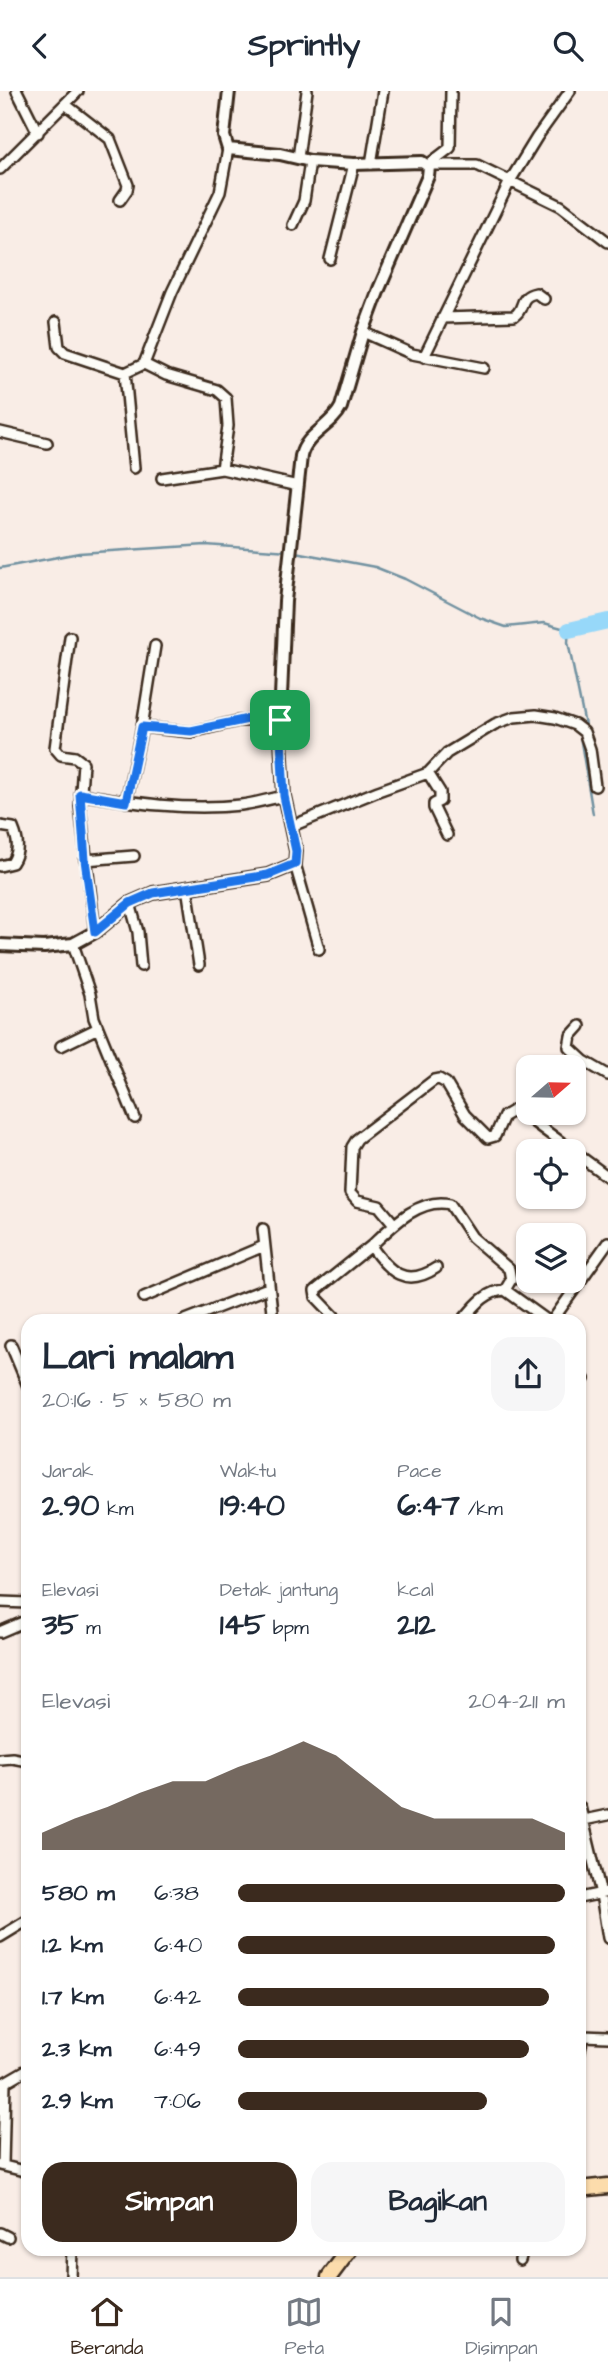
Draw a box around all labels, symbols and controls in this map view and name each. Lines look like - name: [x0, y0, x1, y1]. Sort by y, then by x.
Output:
- text: Sprintly: [248, 23, 360, 68]
- icon: back: [21, 27, 59, 65]
- icon: search: [549, 27, 587, 65]
- pin: [250, 690, 310, 750]
- icon: arrive: [261, 701, 299, 739]
- north arrow: [516, 1055, 586, 1125]
- map controls: [516, 1055, 586, 1293]
- button: locate: [516, 1139, 586, 1209]
- button: layers: [516, 1223, 586, 1293]
- text: Lari malam: [42, 1332, 233, 1384]
- button: share: [491, 1337, 565, 1411]
- text: 20:16 · 5 × 580 m: [42, 1384, 231, 1416]
- text: Jarak: [42, 1458, 94, 1485]
- text: Waktu: [220, 1458, 276, 1485]
- text: Pace: [397, 1458, 441, 1485]
- text: 2.90: [42, 1485, 99, 1527]
- text: 19:40: [220, 1485, 285, 1527]
- text: 6:47: [397, 1485, 460, 1527]
- text: km: [99, 1496, 133, 1523]
- text: /km: [460, 1496, 503, 1523]
- text: Elevasi: [42, 1577, 98, 1604]
- text: Detak jantung: [220, 1577, 338, 1604]
- text: kcal: [397, 1577, 434, 1604]
- text: 35: [42, 1604, 79, 1646]
- text: 145: [220, 1604, 265, 1646]
- text: 212: [397, 1604, 436, 1646]
- text: m: [79, 1615, 101, 1642]
- text: bpm: [265, 1615, 309, 1642]
- text: Elevasi: [42, 1685, 110, 1717]
- text: 204–211 m: [468, 1685, 565, 1717]
- text: 580 m: [42, 1877, 115, 1909]
- text: 6:38: [154, 1877, 199, 1909]
- text: 1.2 km: [42, 1929, 103, 1961]
- text: 6:40: [154, 1929, 202, 1961]
- text: 1.7 km: [42, 1981, 104, 2013]
- text: 6:42: [154, 1981, 201, 2013]
- text: 2.3 km: [42, 2033, 111, 2065]
- text: 6:49: [154, 2033, 201, 2065]
- text: 2.9 km: [42, 2085, 113, 2117]
- text: 7:06: [154, 2085, 201, 2117]
- button: Simpan: [42, 2162, 297, 2242]
- button: Bagikan: [311, 2162, 565, 2242]
- tab: Beranda: [71, 2293, 143, 2362]
- tab: Peta: [284, 2293, 324, 2362]
- tab: Disimpan: [465, 2293, 537, 2362]

